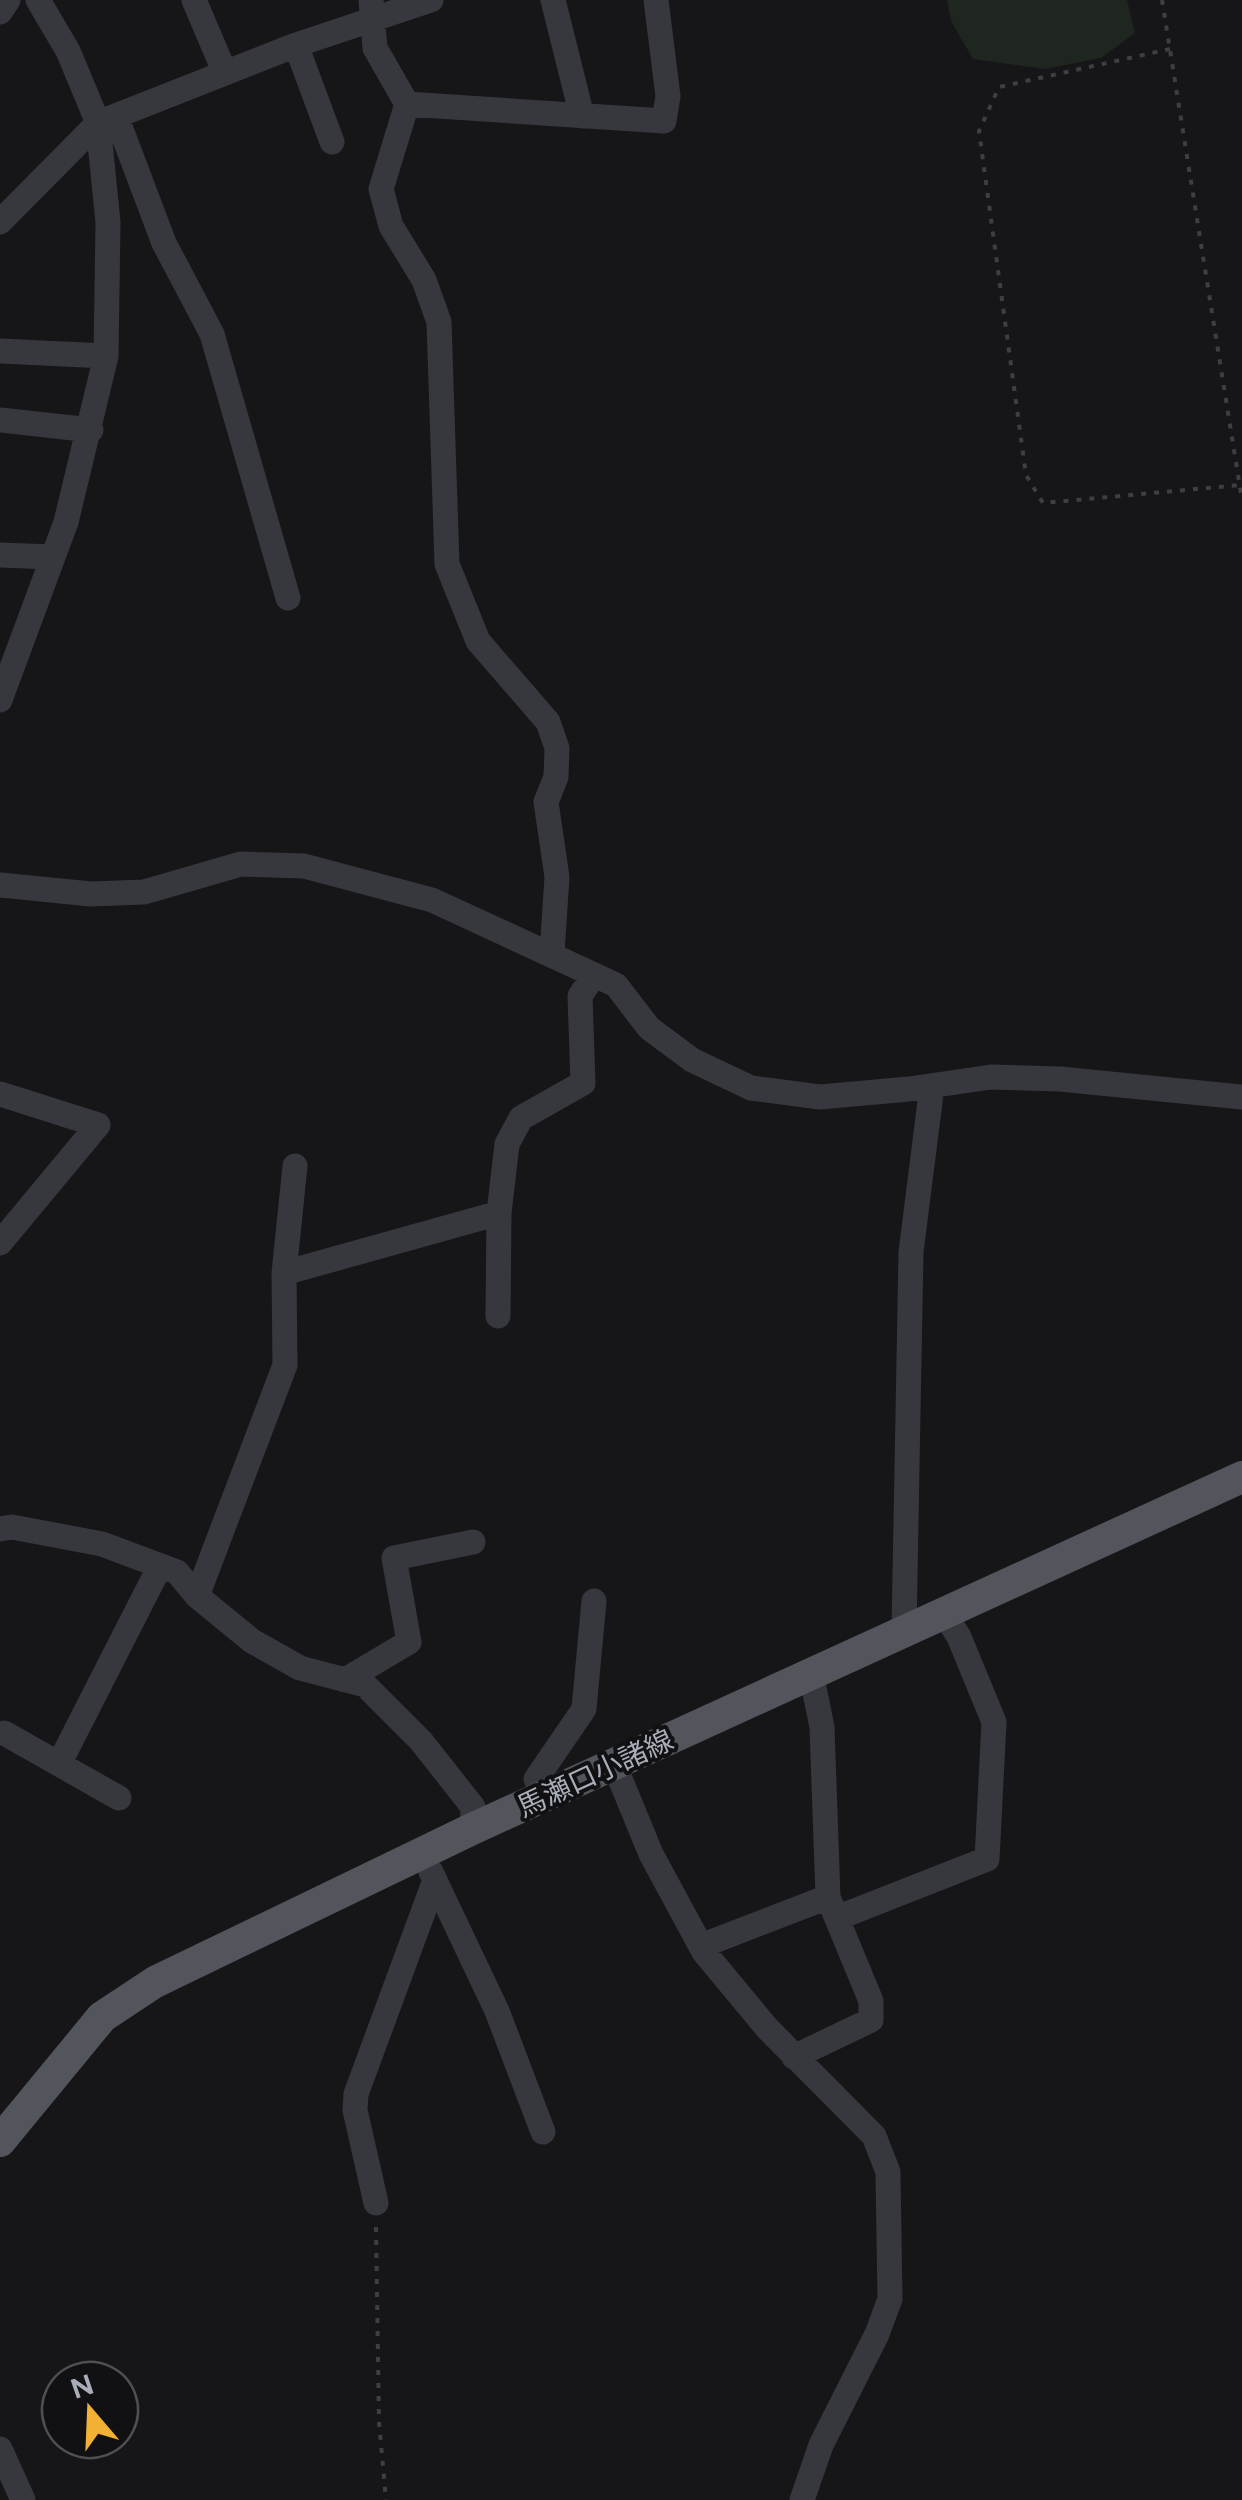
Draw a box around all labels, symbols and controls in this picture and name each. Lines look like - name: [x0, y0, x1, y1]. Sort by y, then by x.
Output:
- street label: 馬瀬口小諸線: [512, 1722, 678, 1824]
- north arrow: [40, 2360, 140, 2460]
- text: N: [66, 2367, 98, 2406]

